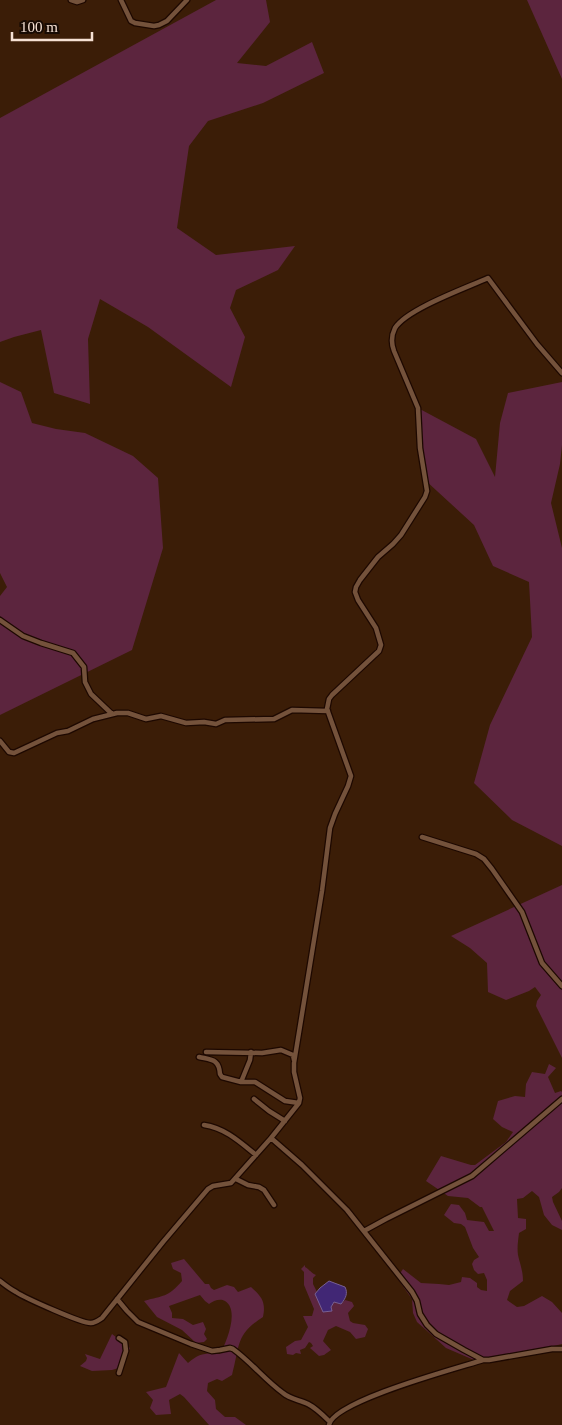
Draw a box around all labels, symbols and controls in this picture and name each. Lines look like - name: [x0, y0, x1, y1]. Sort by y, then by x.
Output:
- scale bar: [12, 10, 92, 42]
- text: 100 m: [20, 19, 58, 35]

